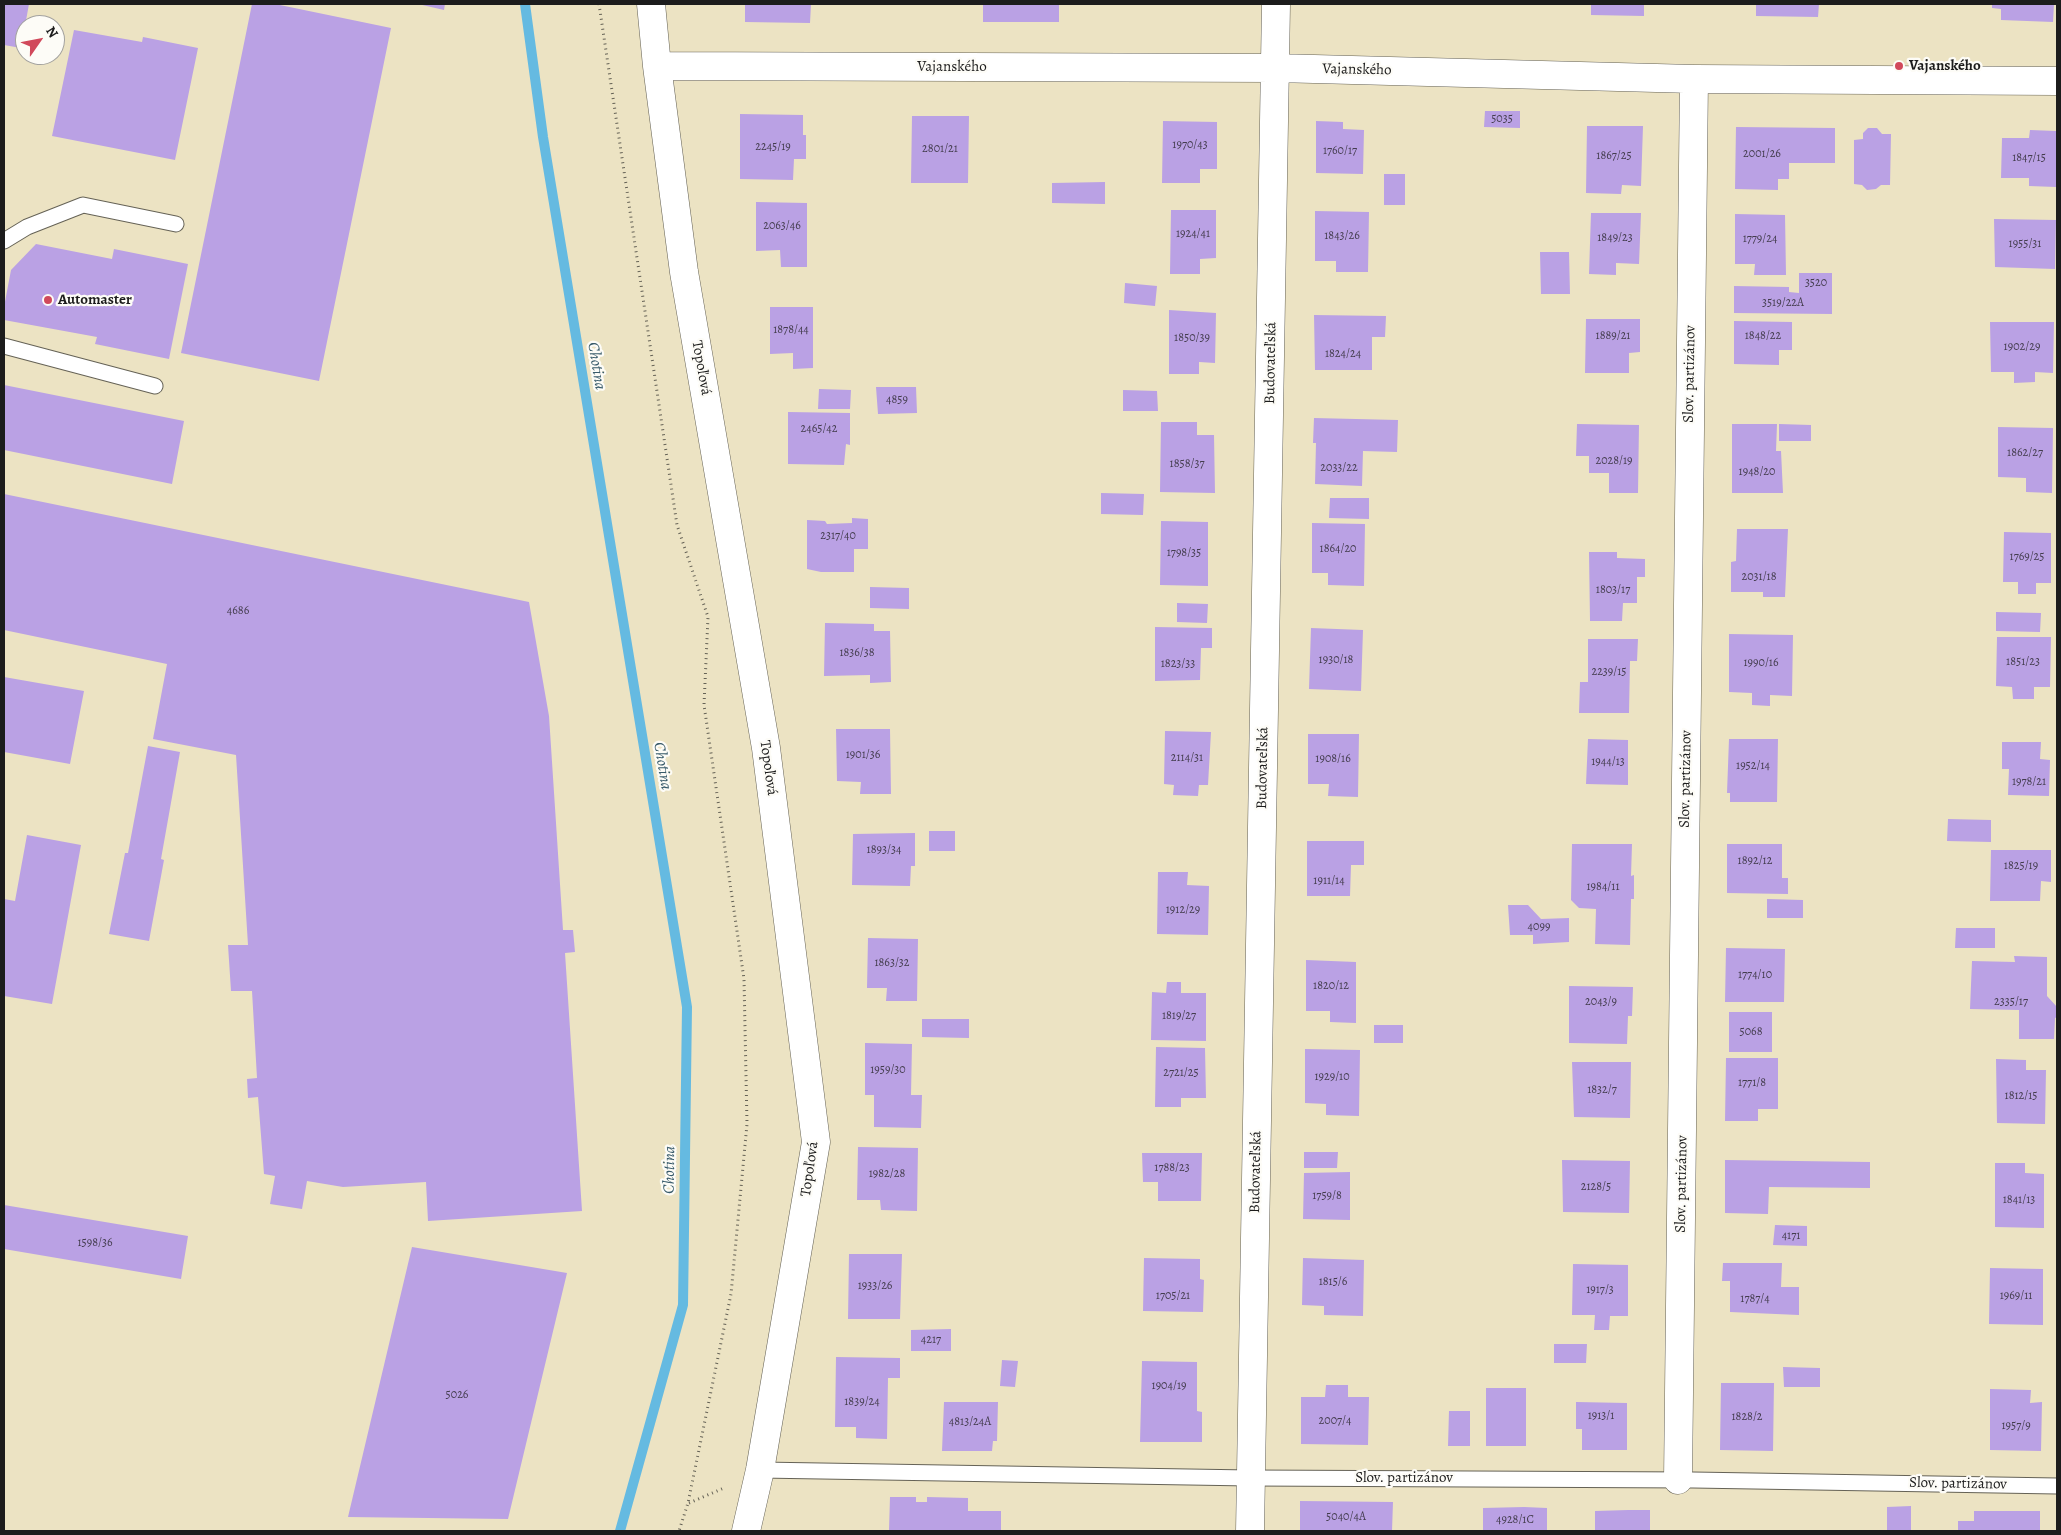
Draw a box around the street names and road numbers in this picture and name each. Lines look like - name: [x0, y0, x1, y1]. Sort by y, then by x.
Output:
- street label: Vajanského: [917, 58, 987, 76]
- street label: Vajanského: [1322, 60, 1392, 80]
- street label: Budovateľská: [1261, 322, 1281, 404]
- street label: Slov. partizánov: [1680, 325, 1700, 423]
- street label: Topoľová: [687, 339, 715, 397]
- street label: Budovateľská: [1253, 727, 1273, 809]
- street label: Slov. partizánov: [1676, 730, 1696, 828]
- street label: Topoľová: [755, 739, 781, 797]
- street label: Budovateľská: [1246, 1131, 1266, 1213]
- street label: Slov. partizánov: [1672, 1135, 1692, 1233]
- street label: Topoľová: [797, 1140, 823, 1198]
- street label: Slov. partizánov: [1355, 1469, 1453, 1487]
- street label: Slov. partizánov: [1909, 1474, 2007, 1494]

